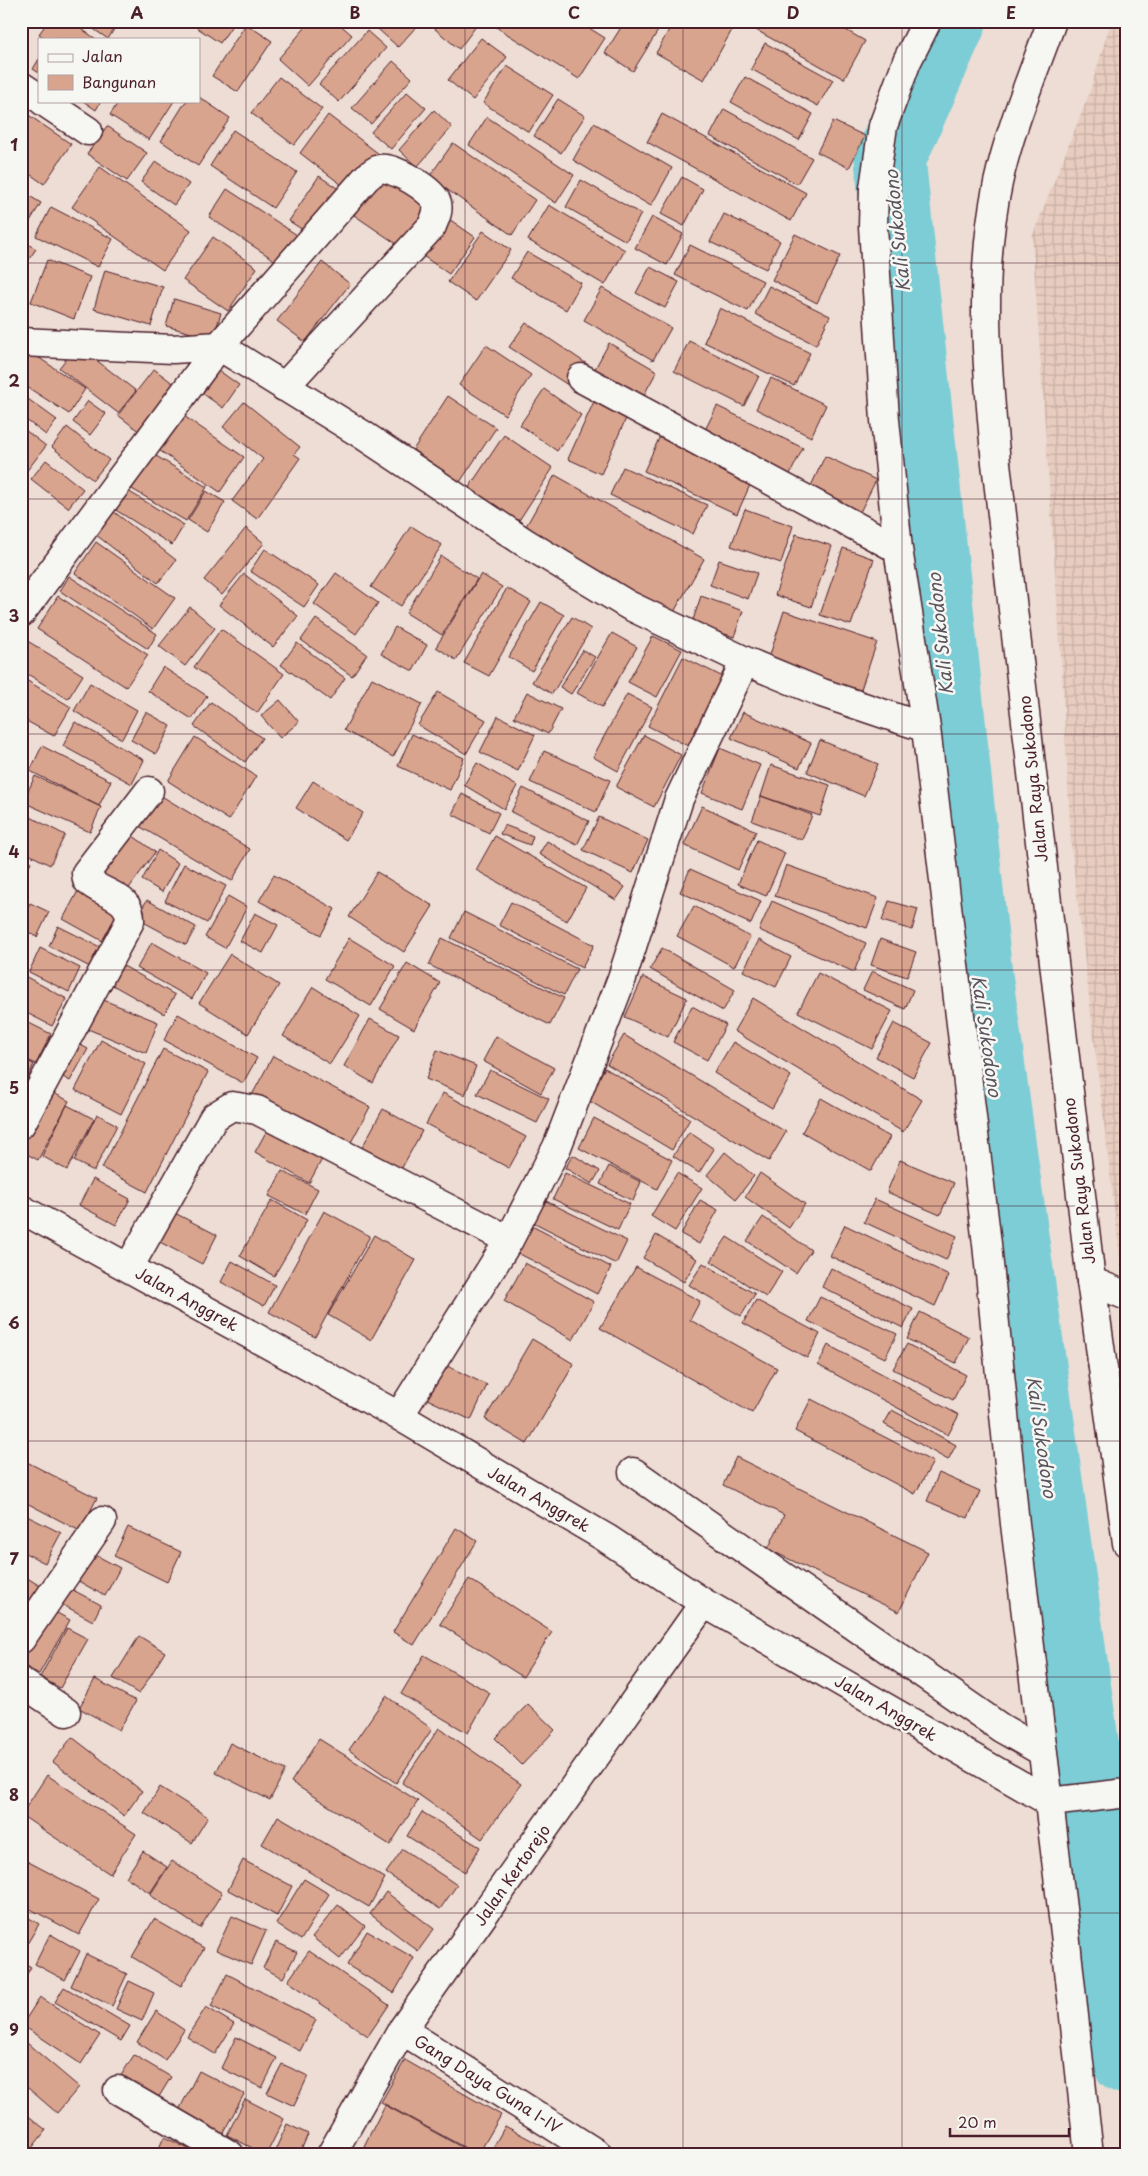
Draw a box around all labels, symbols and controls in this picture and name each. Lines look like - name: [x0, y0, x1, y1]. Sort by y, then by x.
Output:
- text: A: [131, 0, 144, 24]
- text: B: [350, 0, 361, 24]
- text: C: [568, 0, 580, 24]
- text: D: [787, 0, 799, 24]
- text: E: [1006, 0, 1016, 24]
- legend: [38, 38, 200, 102]
- text: Jalan: [82, 44, 123, 67]
- text: Bangunan: [82, 70, 156, 93]
- text: 1: [10, 132, 18, 156]
- water label: Kali Sukodono: [877, 168, 916, 293]
- text: 2: [8, 368, 20, 392]
- water label: Kali Sukodono: [920, 571, 959, 696]
- text: 3: [9, 603, 19, 627]
- street label: Jalan Raya Sukodono: [1011, 694, 1053, 864]
- text: 4: [9, 839, 20, 863]
- water label: Kali Sukodono: [966, 973, 1009, 1099]
- text: 5: [9, 1075, 19, 1099]
- street label: Jalan Raya Sukodono: [1056, 1096, 1100, 1266]
- street label: Jalan Anggrek: [132, 1260, 244, 1337]
- text: 6: [8, 1310, 20, 1334]
- water label: Kali Sukodono: [1021, 1374, 1064, 1500]
- street label: Jalan Anggrek: [484, 1459, 595, 1537]
- text: 7: [9, 1546, 19, 1570]
- street label: Jalan Anggrek: [831, 1668, 942, 1746]
- text: 8: [9, 1782, 19, 1806]
- street label: Jalan Kertorejo: [467, 1819, 555, 1930]
- text: 9: [9, 2017, 19, 2041]
- street label: Gang Daya Guna I-IV: [410, 2028, 567, 2138]
- scale bar: [950, 2106, 1069, 2138]
- text: 20 m: [958, 2110, 997, 2133]

